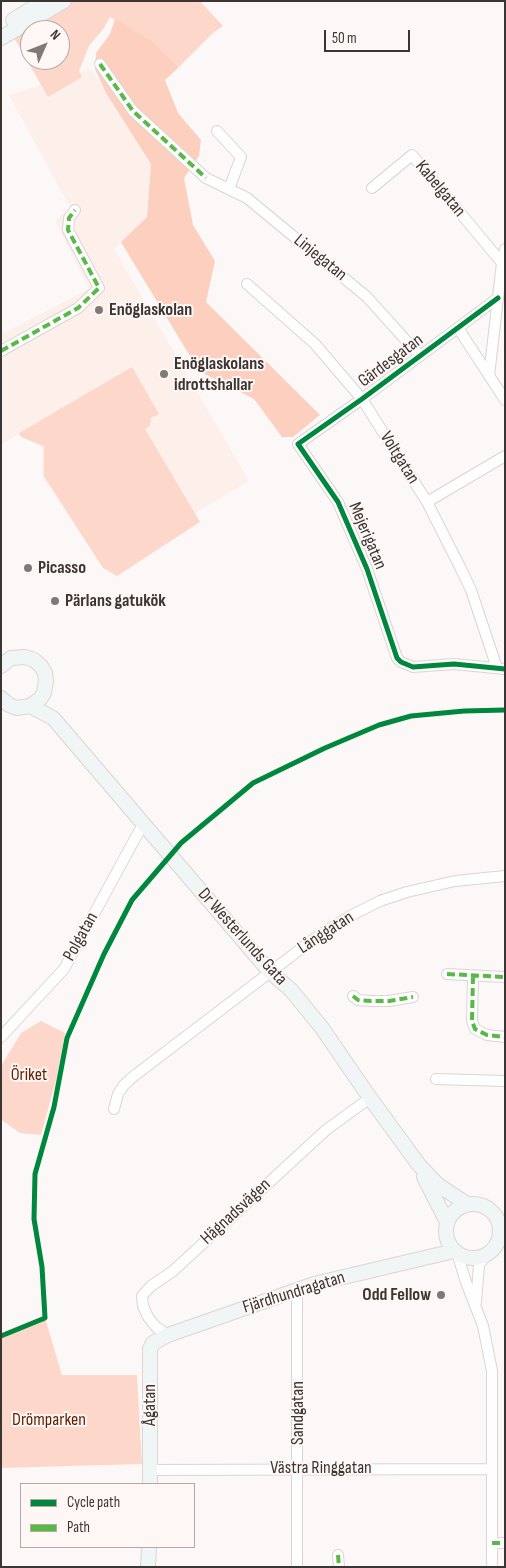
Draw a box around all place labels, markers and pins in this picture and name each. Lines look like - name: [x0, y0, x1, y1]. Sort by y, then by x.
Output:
- place label: Enöglaskolan: [109, 299, 192, 321]
- marker: Enöglaskolan: [93, 304, 105, 316]
- place label: Enöglaskolans idrottshallar: [174, 353, 264, 396]
- marker: Enöglaskolans idrottshallar: [158, 368, 170, 380]
- place label: Picasso: [38, 557, 86, 579]
- marker: Picasso: [22, 562, 34, 574]
- place label: Pärlans gatukök: [65, 590, 166, 612]
- marker: Pärlans gatukök: [49, 595, 61, 607]
- place label: Odd Fellow: [362, 1284, 431, 1306]
- marker: Odd Fellow: [435, 1289, 447, 1301]

